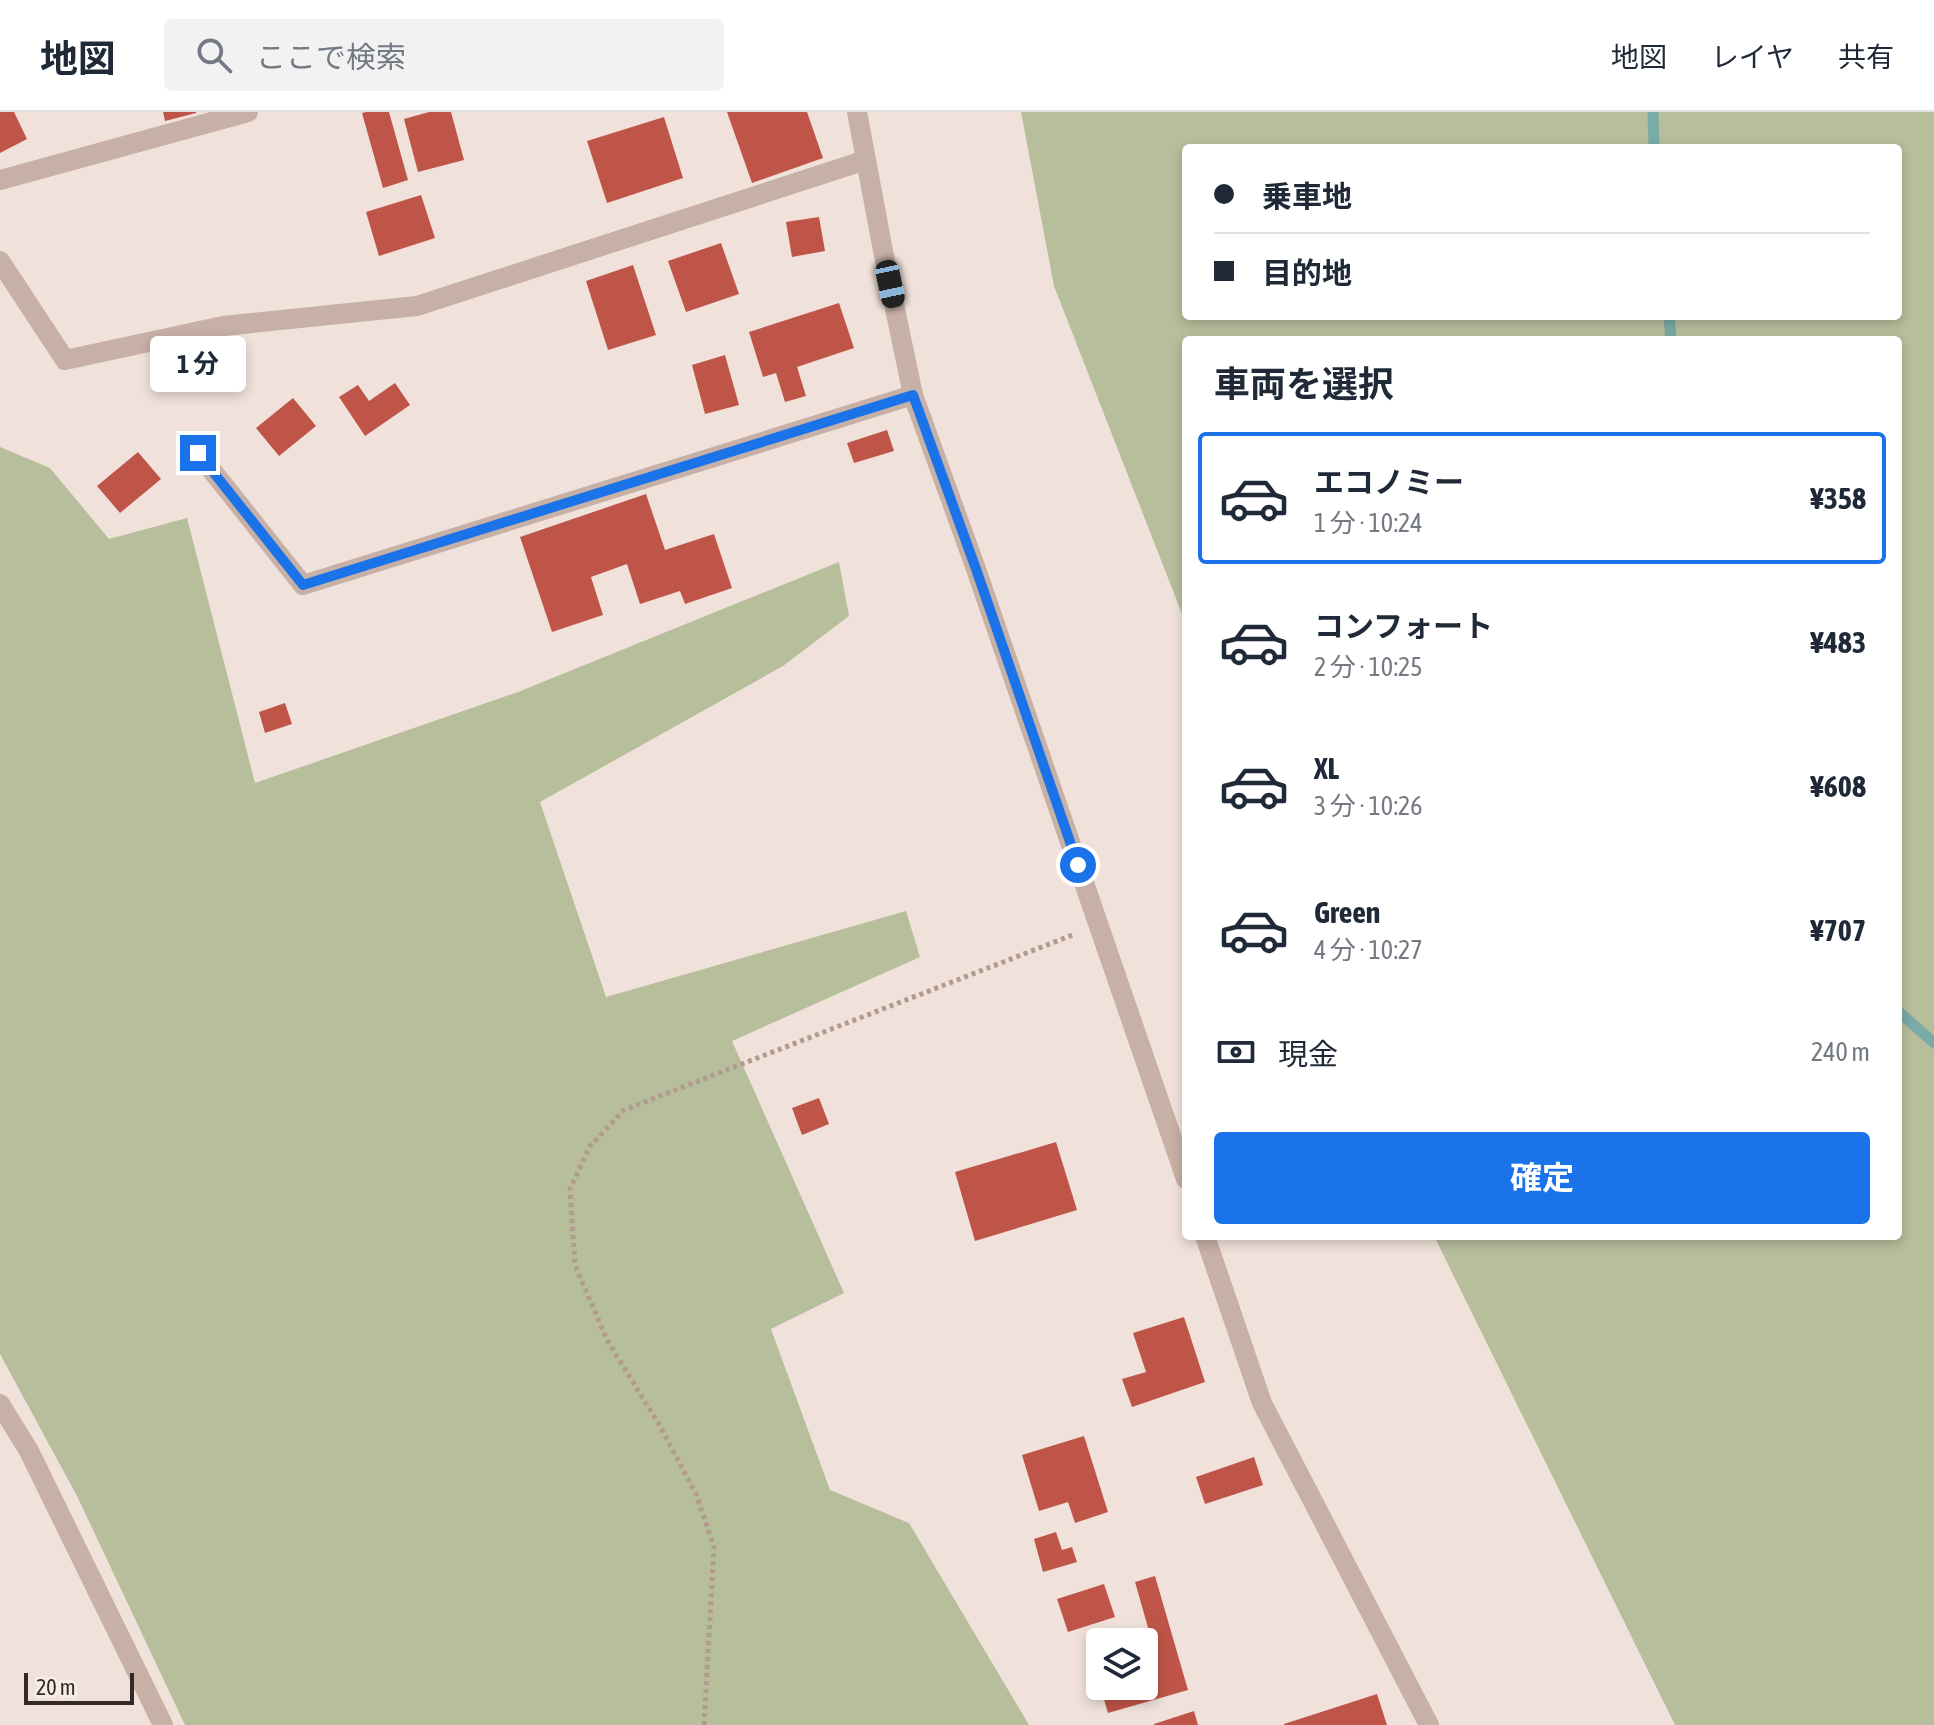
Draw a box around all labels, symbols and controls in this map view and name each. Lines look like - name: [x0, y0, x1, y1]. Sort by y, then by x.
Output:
- search box: [164, 19, 724, 91]
- icon: search: [192, 33, 236, 77]
- text: 地図: [40, 37, 116, 80]
- text: ここで検索: [256, 40, 406, 74]
- text: 地図: [1611, 41, 1667, 73]
- text: レイヤ: [1711, 41, 1794, 73]
- text: 共有: [1838, 41, 1894, 73]
- text: 乗車地: [1262, 179, 1352, 213]
- text: 目的地: [1262, 256, 1352, 290]
- car: [873, 258, 907, 310]
- callout: 1 分: [150, 337, 246, 393]
- text: 1 分: [177, 349, 219, 379]
- text: 車両を選択: [1214, 363, 1394, 405]
- route end: [180, 435, 216, 471]
- icon: car: [1218, 462, 1290, 534]
- text: エコノミー: [1314, 465, 1464, 499]
- text: ¥358: [1810, 481, 1866, 515]
- text: 1 分 · 10:24: [1314, 508, 1423, 538]
- icon: car: [1218, 606, 1290, 678]
- text: コンフォート: [1314, 609, 1493, 643]
- text: ¥483: [1810, 625, 1866, 659]
- text: 2 分 · 10:25: [1314, 652, 1423, 682]
- icon: car: [1218, 750, 1290, 822]
- text: XL: [1314, 751, 1339, 785]
- text: ¥608: [1810, 769, 1866, 803]
- text: 3 分 · 10:26: [1314, 791, 1423, 821]
- route start: [1060, 847, 1096, 883]
- icon: car: [1218, 894, 1290, 966]
- text: Green: [1314, 895, 1380, 929]
- text: ¥707: [1810, 913, 1866, 947]
- text: 4 分 · 10:27: [1314, 935, 1423, 965]
- icon: cash: [1214, 1030, 1258, 1074]
- text: 現金: [1278, 1037, 1338, 1071]
- text: 240 m: [1811, 1037, 1870, 1067]
- button: 確定: [1214, 1132, 1870, 1224]
- map controls: [1086, 1628, 1158, 1700]
- button: layers: [1086, 1628, 1158, 1700]
- scale bar: [24, 1669, 134, 1705]
- text: 20 m: [36, 1674, 76, 1700]

